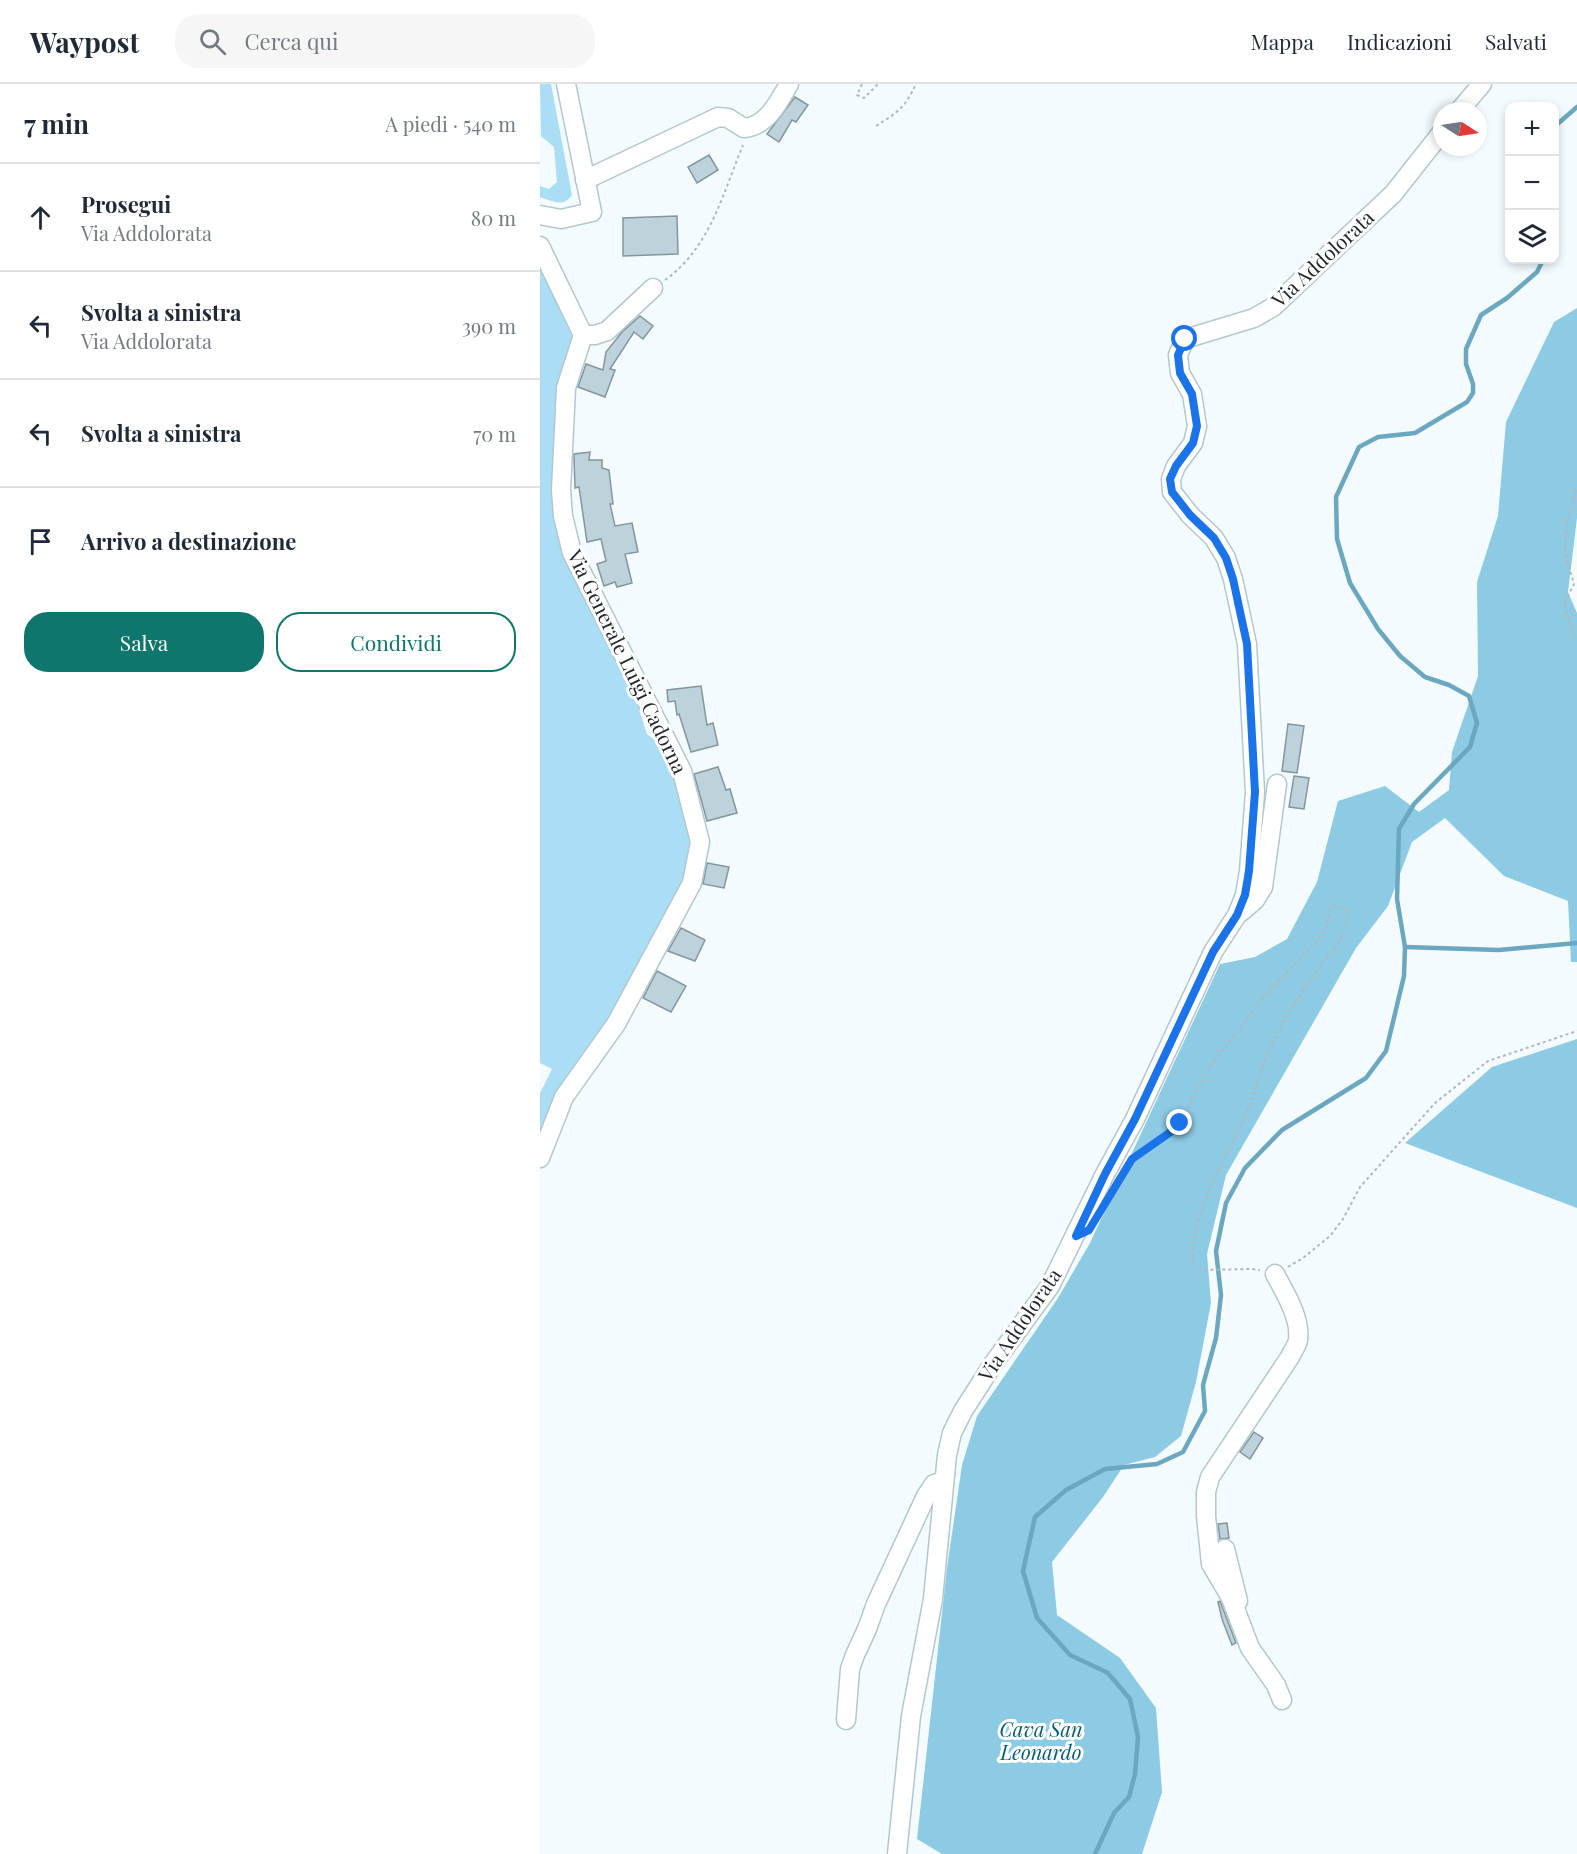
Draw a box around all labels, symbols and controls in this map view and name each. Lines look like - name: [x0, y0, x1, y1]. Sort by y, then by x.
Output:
- search box: [175, 14, 595, 68]
- text: Waypost: [30, 23, 139, 60]
- icon: search: [196, 25, 229, 58]
- text: Cerca qui: [244, 26, 339, 56]
- text: Mappa: [1250, 27, 1314, 55]
- text: Indicazioni: [1347, 27, 1452, 55]
- text: Salvati: [1485, 27, 1547, 55]
- north arrow: [1433, 102, 1487, 156]
- map controls: [1505, 102, 1559, 264]
- button: +: [1505, 102, 1559, 156]
- text: 7 min: [24, 106, 89, 141]
- text: A piedi · 540 m: [385, 110, 516, 137]
- button: −: [1505, 156, 1559, 210]
- text: Prosegui: [81, 189, 171, 219]
- icon: ahead: [24, 201, 57, 234]
- street label: Via Addolorata: [1264, 203, 1379, 313]
- text: 80 m: [471, 204, 516, 231]
- button: layers: [1505, 210, 1559, 264]
- text: Via Addolorata: [81, 219, 212, 246]
- text: Svolta a sinistra: [81, 297, 241, 327]
- icon: left: [24, 309, 57, 342]
- text: 390 m: [462, 312, 516, 339]
- route start: [1171, 325, 1197, 351]
- text: Via Addolorata: [81, 327, 212, 354]
- icon: left: [24, 417, 57, 450]
- text: Svolta a sinistra: [81, 418, 241, 448]
- text: 70 m: [473, 420, 516, 447]
- icon: arrive: [24, 525, 57, 558]
- text: Arrivo a destinazione: [81, 526, 296, 556]
- street label: Via Generale Luigi Cadorna: [562, 544, 694, 778]
- button: Salva: [24, 612, 264, 672]
- button: Condividi: [276, 612, 516, 672]
- route end: [1166, 1109, 1192, 1135]
- street label: Via Addolorata: [970, 1262, 1067, 1387]
- park label: Cava San Leonardo: [999, 1715, 1083, 1765]

